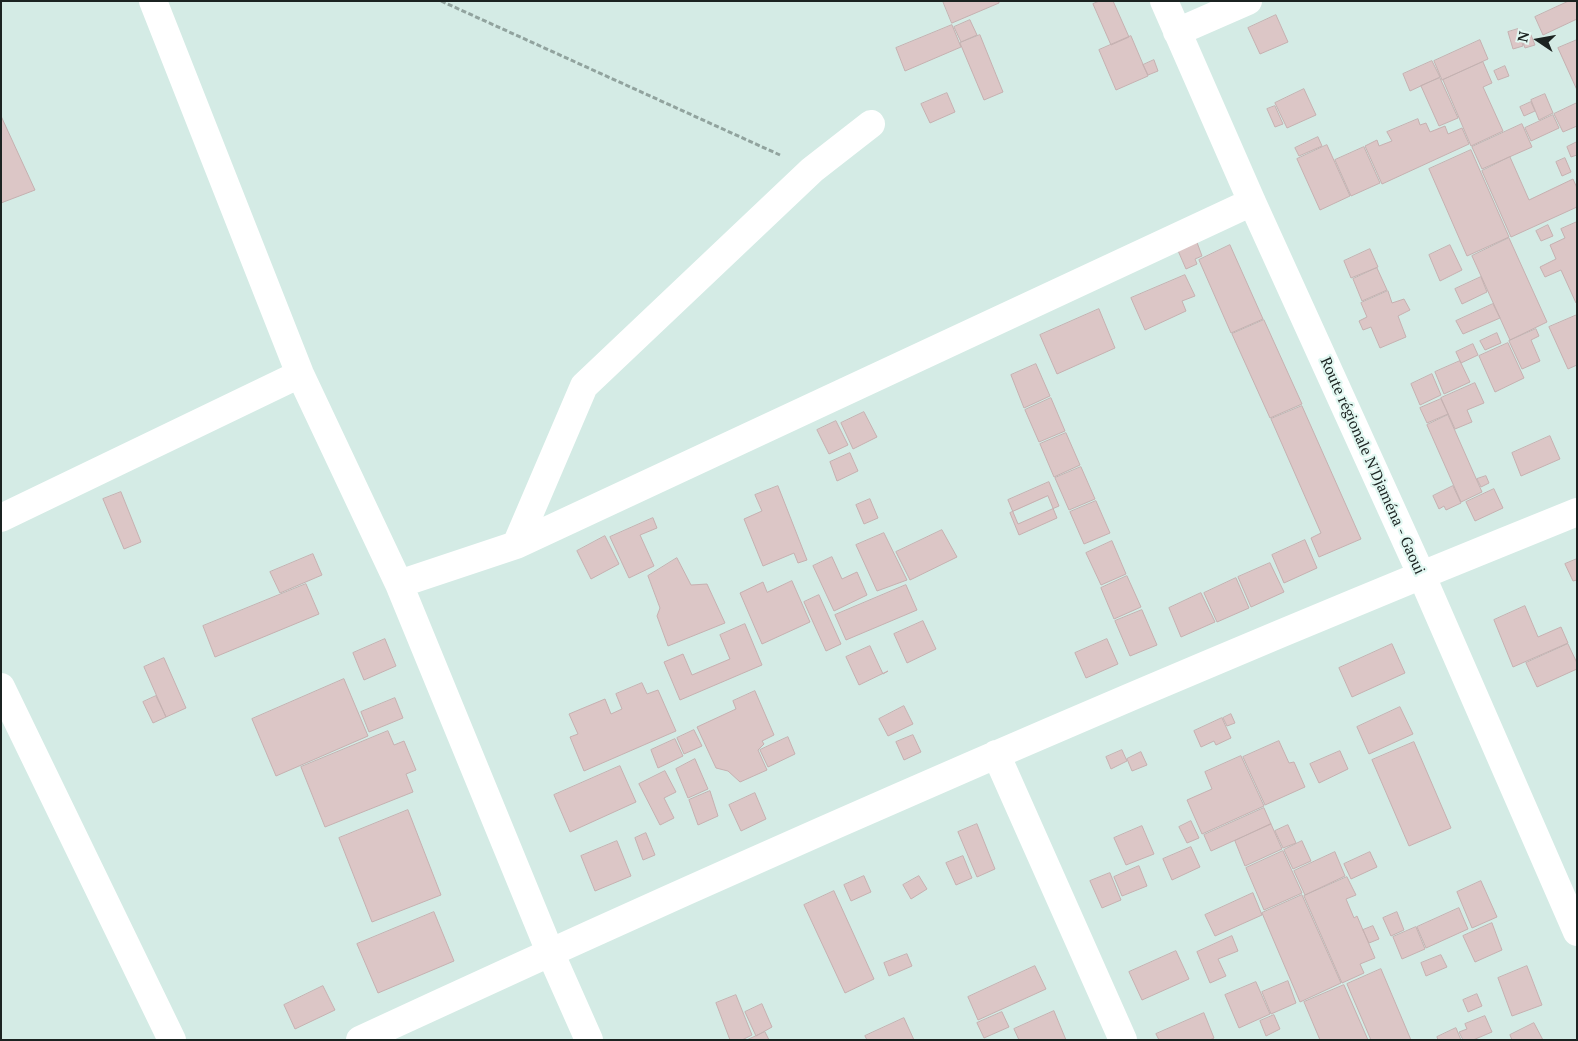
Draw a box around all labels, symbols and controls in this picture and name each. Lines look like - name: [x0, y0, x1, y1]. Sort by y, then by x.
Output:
- north arrow: [1513, 15, 1563, 65]
- text: N: [1512, 30, 1533, 44]
- street label: Route régionale N'Djaména - Gaoui: [1316, 355, 1428, 577]

